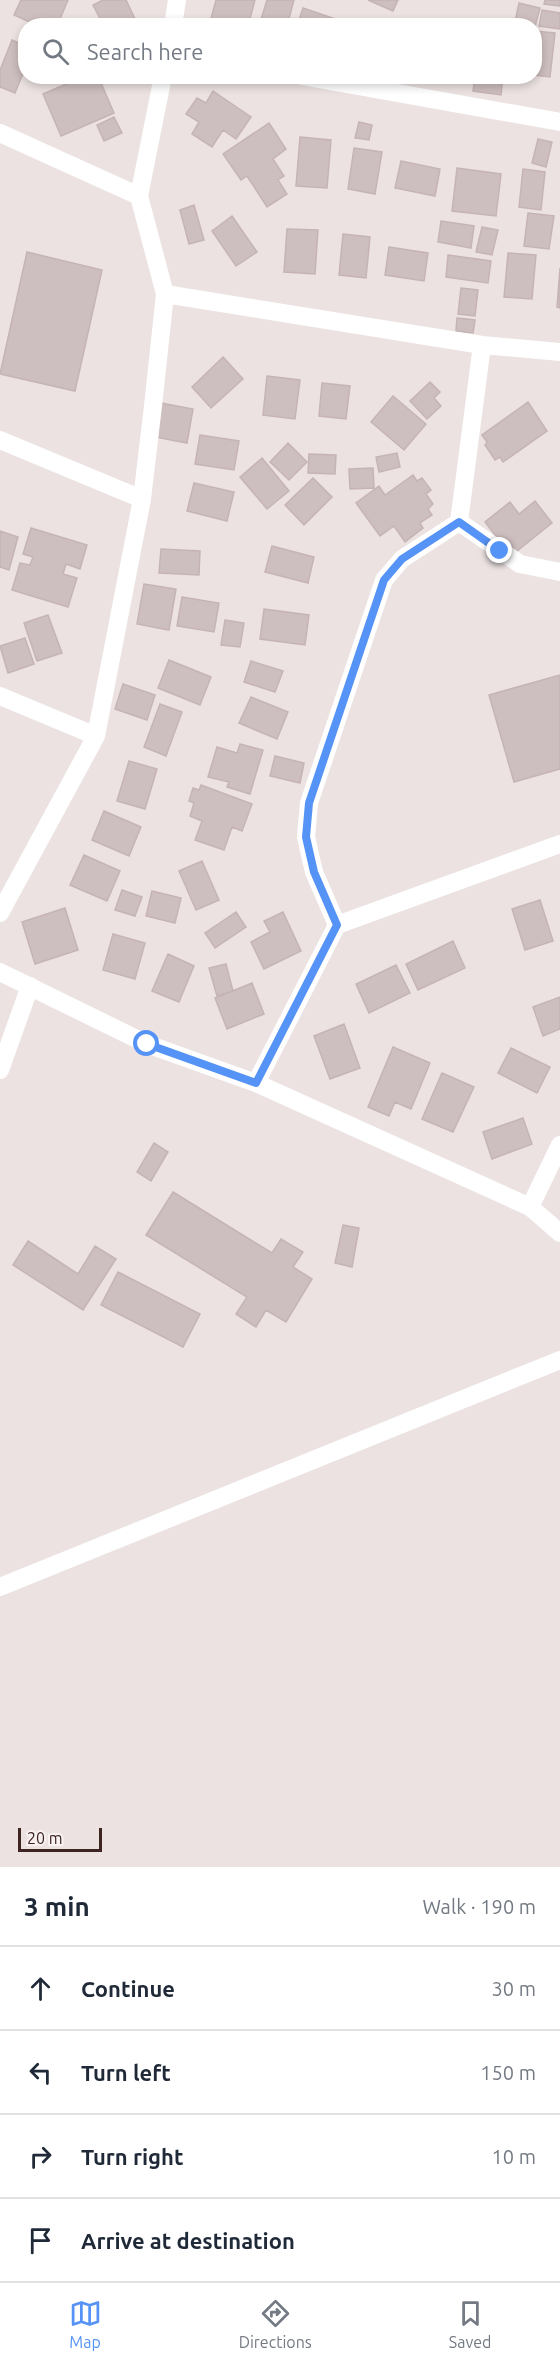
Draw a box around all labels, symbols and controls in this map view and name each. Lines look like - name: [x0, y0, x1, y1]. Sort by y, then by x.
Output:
- search box: [18, 18, 542, 84]
- icon: search: [39, 35, 72, 68]
- text: Search here: [87, 39, 203, 64]
- route end: [486, 537, 512, 563]
- route start: [133, 1030, 159, 1056]
- scale bar: [18, 1825, 102, 1852]
- text: 20 m: [27, 1829, 63, 1847]
- text: 3 min: [24, 1892, 90, 1921]
- text: Walk · 190 m: [423, 1895, 536, 1918]
- icon: ahead: [24, 1972, 57, 2005]
- text: Continue: [81, 1976, 175, 2001]
- text: 30 m: [492, 1977, 536, 2000]
- icon: left: [24, 2056, 57, 2089]
- text: Turn left: [81, 2060, 171, 2085]
- text: 150 m: [480, 2061, 536, 2084]
- icon: right: [24, 2140, 57, 2173]
- text: Turn right: [81, 2144, 183, 2169]
- text: 10 m: [492, 2145, 536, 2168]
- icon: arrive: [24, 2224, 57, 2257]
- text: Arrive at destination: [81, 2228, 295, 2253]
- tab: Map: [69, 2297, 102, 2351]
- tab: Directions: [239, 2297, 312, 2351]
- tab: Saved: [449, 2297, 491, 2351]

